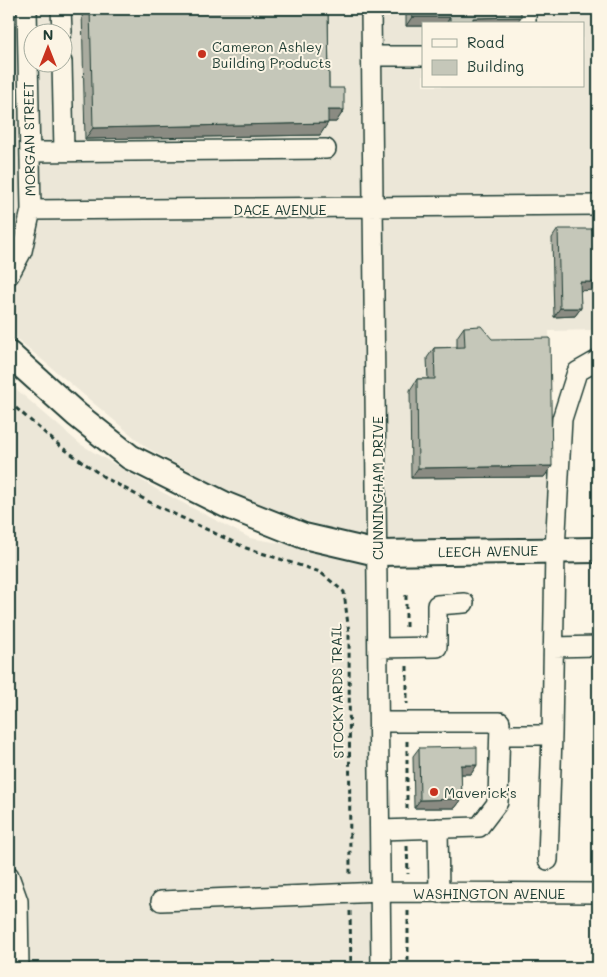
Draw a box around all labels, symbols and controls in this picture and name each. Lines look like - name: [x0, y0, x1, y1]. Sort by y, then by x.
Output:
- north arrow: [22, 22, 72, 72]
- legend: [422, 22, 584, 88]
- text: N: [43, 25, 53, 44]
- text: Road: [467, 32, 504, 52]
- place label: Cameron Ashley Building Products: [212, 37, 331, 72]
- marker: Cameron Ashley Building Products: [196, 48, 208, 60]
- text: Building: [467, 56, 524, 76]
- street label: MORGAN STREET: [18, 81, 39, 196]
- street label: DACE AVENUE: [233, 200, 327, 219]
- street label: CUNNINGHAM DRIVE: [368, 416, 387, 560]
- street label: LEECH AVENUE: [438, 541, 538, 561]
- street label: STOCKYARDS TRAIL: [326, 623, 348, 759]
- place label: Maverick's: [444, 783, 517, 802]
- marker: Maverick's: [428, 786, 440, 798]
- street label: WASHINGTON AVENUE: [413, 884, 565, 903]

